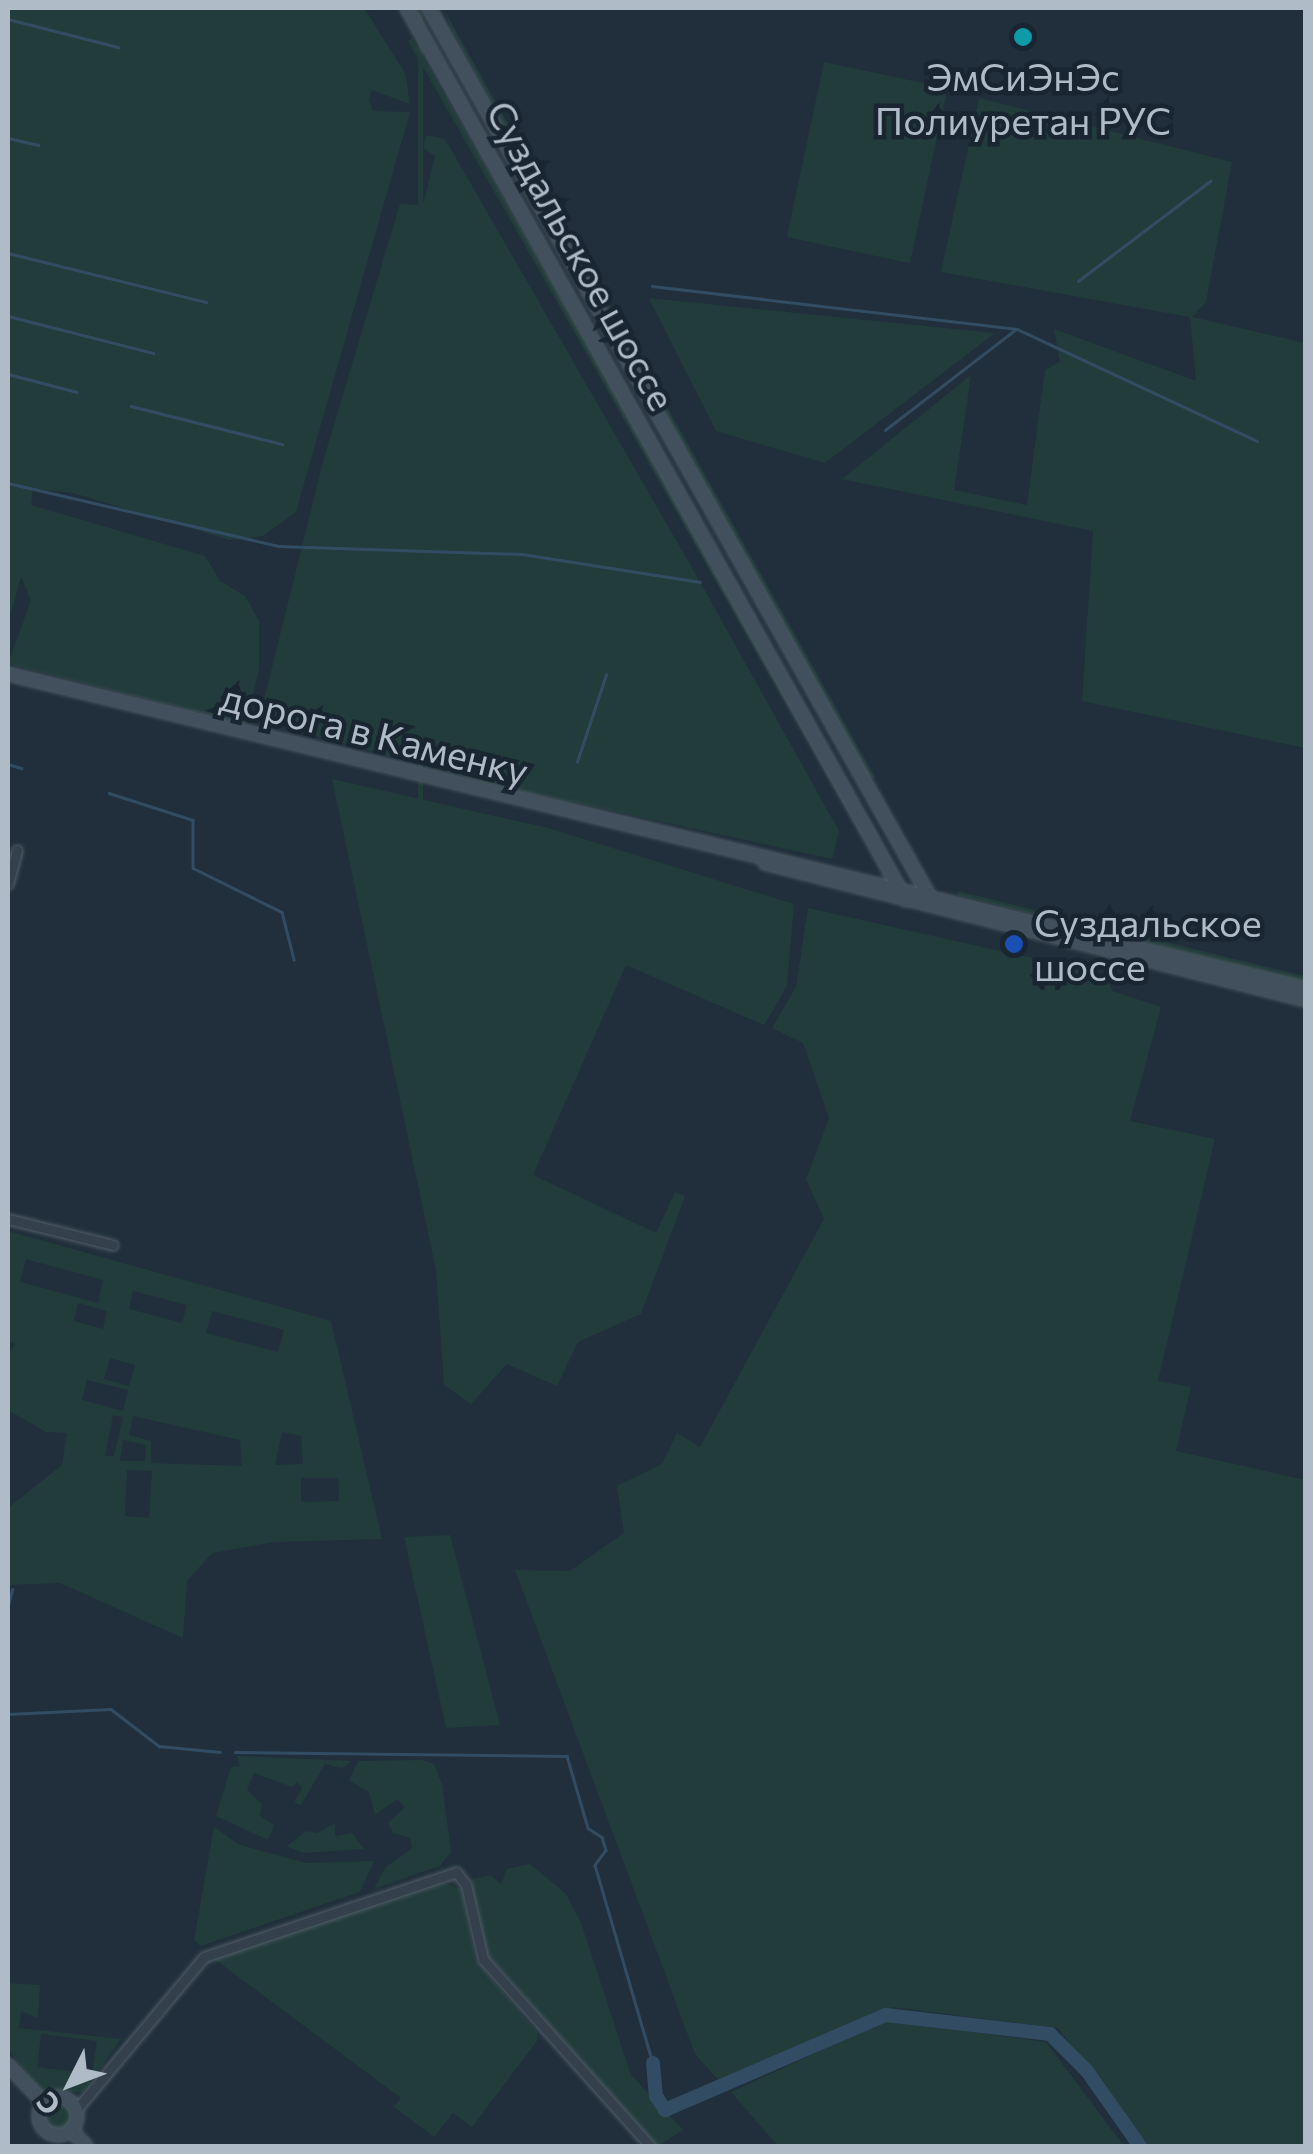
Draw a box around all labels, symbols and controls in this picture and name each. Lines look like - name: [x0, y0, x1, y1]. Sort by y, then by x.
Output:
- marker: ЭмСиЭнЭс Полиуретан РУС: [1012, 26, 1034, 48]
- place label: ЭмСиЭнЭс Полиуретан РУС: [875, 53, 1171, 142]
- street label: Суздальское шоссе: [478, 92, 686, 418]
- street label: дорога в Каменку: [217, 673, 533, 793]
- place label: Суздальское шоссе: [1034, 899, 1262, 988]
- marker: Суздальское шоссе: [1003, 933, 1025, 955]
- north arrow: [20, 2034, 120, 2134]
- text: С: [29, 2086, 67, 2123]

